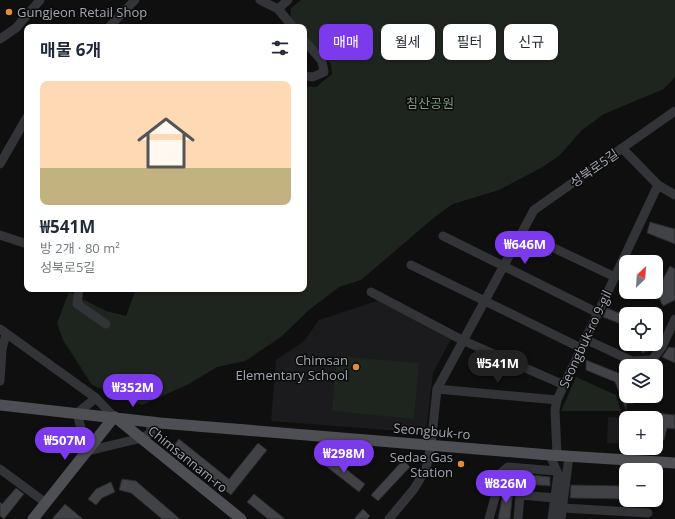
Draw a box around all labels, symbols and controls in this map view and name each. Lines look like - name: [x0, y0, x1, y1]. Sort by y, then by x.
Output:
- place label: Gungjeon Retail Shop: [17, 3, 147, 21]
- marker: Gungjeon Retail Shop: [4, 7, 14, 17]
- chip: 매매: [319, 24, 373, 60]
- chip: 월세: [381, 24, 435, 60]
- chip: 필터: [443, 24, 496, 60]
- chip: 신규: [504, 24, 558, 60]
- icon: filters: [269, 37, 291, 59]
- text: 매물 6개: [40, 38, 101, 61]
- park label: 침산공원: [406, 94, 454, 112]
- icon: home: [130, 107, 202, 179]
- street label: 성북로5길: [566, 145, 622, 191]
- text: ₩541M: [40, 215, 95, 238]
- pin: ₩646M: [497, 231, 553, 265]
- text: ₩646M: [504, 235, 546, 253]
- text: 방 2개 · 80 m²: [40, 239, 120, 257]
- north arrow: [619, 255, 663, 299]
- map controls: [619, 255, 663, 507]
- text: 성북로5길: [40, 258, 95, 276]
- street label: Seongbuk-ro 9-gil: [554, 287, 616, 391]
- button: locate: [619, 307, 663, 351]
- pin: ₩541M: [470, 350, 526, 384]
- place label: Chimsan Elementary School: [236, 351, 348, 384]
- text: ₩541M: [477, 354, 519, 372]
- button: layers: [619, 359, 663, 403]
- marker: Chimsan Elementary School: [351, 362, 361, 372]
- pin: ₩352M: [105, 374, 161, 408]
- text: ₩352M: [112, 378, 154, 396]
- button: +: [619, 411, 663, 455]
- street label: Seongbuk-ro: [393, 419, 471, 443]
- street label: Chimsannam-ro: [144, 421, 232, 497]
- pin: ₩507M: [37, 427, 93, 461]
- text: ₩507M: [44, 431, 86, 449]
- pin: ₩298M: [316, 440, 372, 474]
- text: ₩298M: [323, 444, 365, 462]
- place label: Sedae Gas Station: [390, 448, 453, 481]
- marker: Sedae Gas Station: [456, 459, 466, 469]
- button: −: [619, 463, 663, 507]
- pin: ₩826M: [478, 470, 534, 504]
- text: ₩826M: [485, 474, 527, 492]

